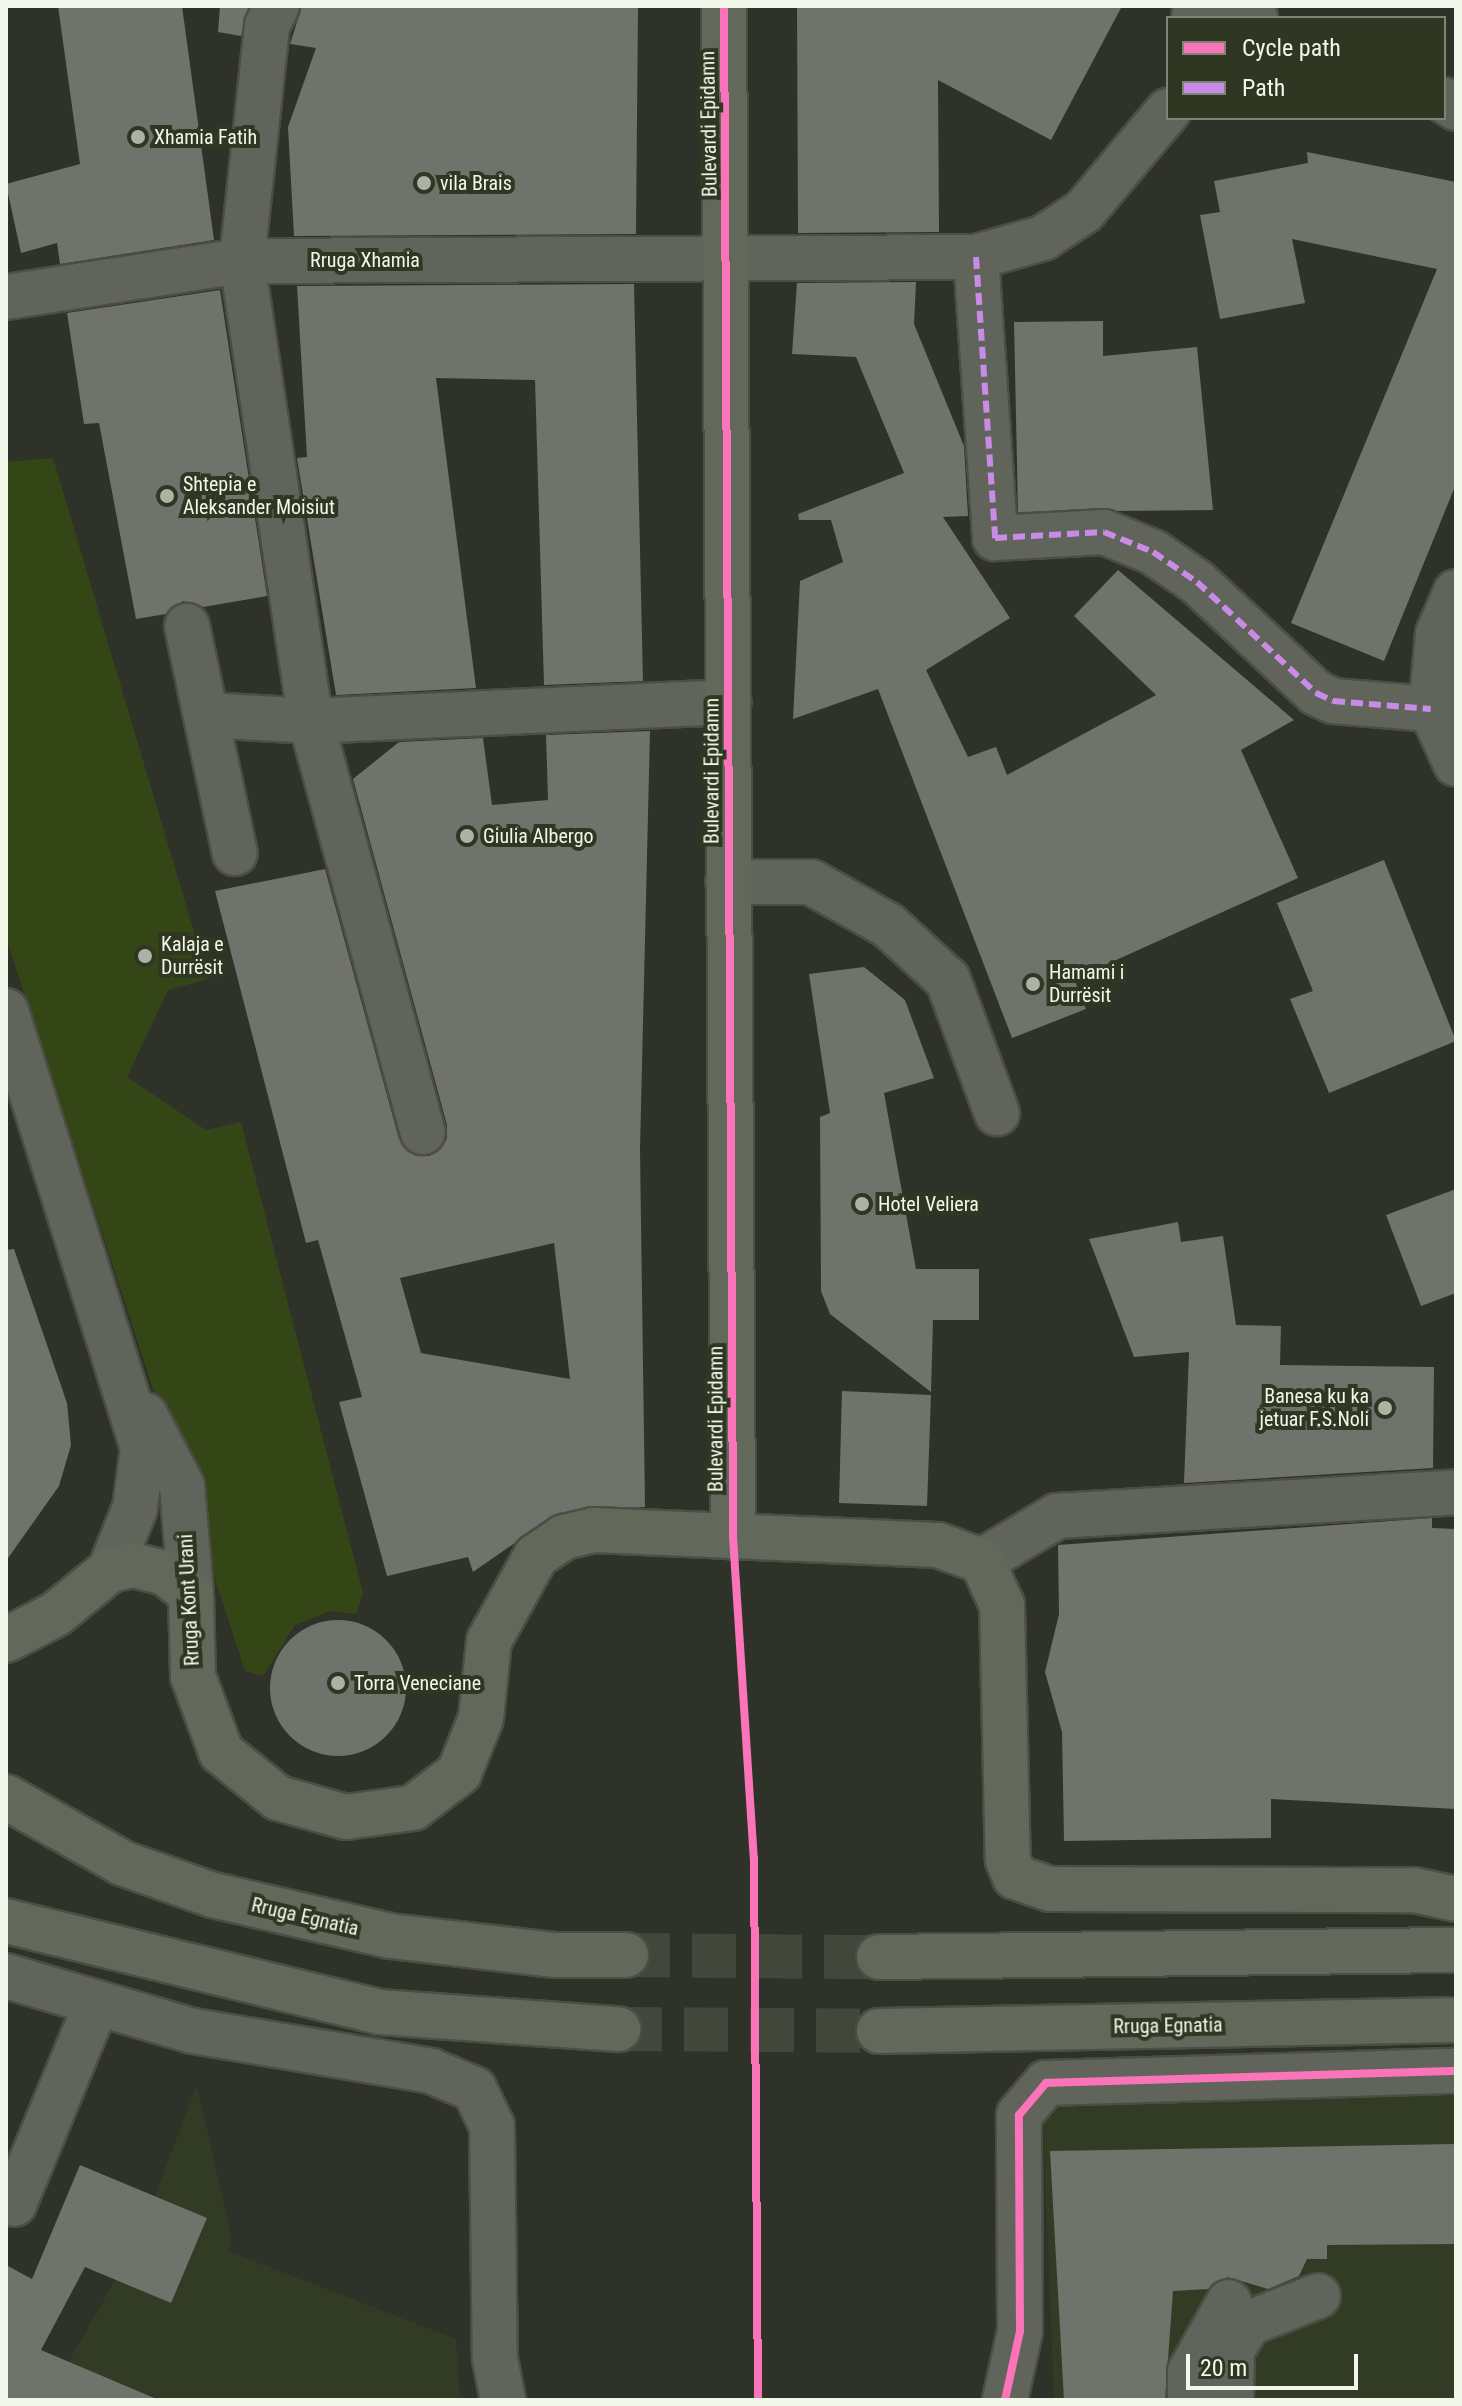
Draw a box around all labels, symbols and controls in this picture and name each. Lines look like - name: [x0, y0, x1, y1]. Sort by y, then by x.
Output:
- legend: [1166, 16, 1446, 120]
- text: Cycle path: [1242, 34, 1341, 62]
- street label: Bulevardi Epidamn: [696, 51, 722, 197]
- text: Path: [1242, 74, 1285, 102]
- place label: Xhamia Fatih: [154, 125, 257, 149]
- marker: Xhamia Fatih: [129, 128, 147, 146]
- place label: vila Brais: [440, 171, 512, 195]
- marker: vila Brais: [415, 174, 433, 192]
- street label: Rruga Xhamia: [310, 248, 420, 272]
- place label: Shtepia e Aleksander Moisiut: [183, 472, 335, 519]
- marker: Shtepia e Aleksander Moisiut: [158, 487, 176, 505]
- street label: Bulevardi Epidamn: [700, 698, 724, 844]
- place label: Giulia Albergo: [483, 824, 594, 848]
- marker: Giulia Albergo: [458, 827, 476, 845]
- place label: Kalaja e Durrësit: [161, 932, 224, 979]
- marker: Kalaja e Durrësit: [136, 947, 154, 965]
- place label: Hamami i Durrësit: [1049, 960, 1124, 1007]
- marker: Hamami i Durrësit: [1024, 975, 1042, 993]
- place label: Hotel Veliera: [878, 1192, 979, 1216]
- marker: Hotel Veliera: [853, 1195, 871, 1213]
- street label: Bulevardi Epidamn: [704, 1346, 728, 1492]
- place label: Banesa ku ka jetuar F.S.Noli: [1259, 1384, 1369, 1431]
- marker: Banesa ku ka jetuar F.S.Noli: [1376, 1399, 1394, 1417]
- street label: Rruga Kont Urani: [174, 1533, 204, 1667]
- place label: Torra Veneciane: [354, 1671, 481, 1695]
- marker: Torra Veneciane: [329, 1674, 347, 1692]
- street label: Rruga Egnatia: [249, 1893, 361, 1941]
- street label: Rruga Egnatia: [1113, 2013, 1223, 2039]
- scale bar: [1190, 2338, 1362, 2388]
- text: 20 m: [1200, 2354, 1247, 2382]

